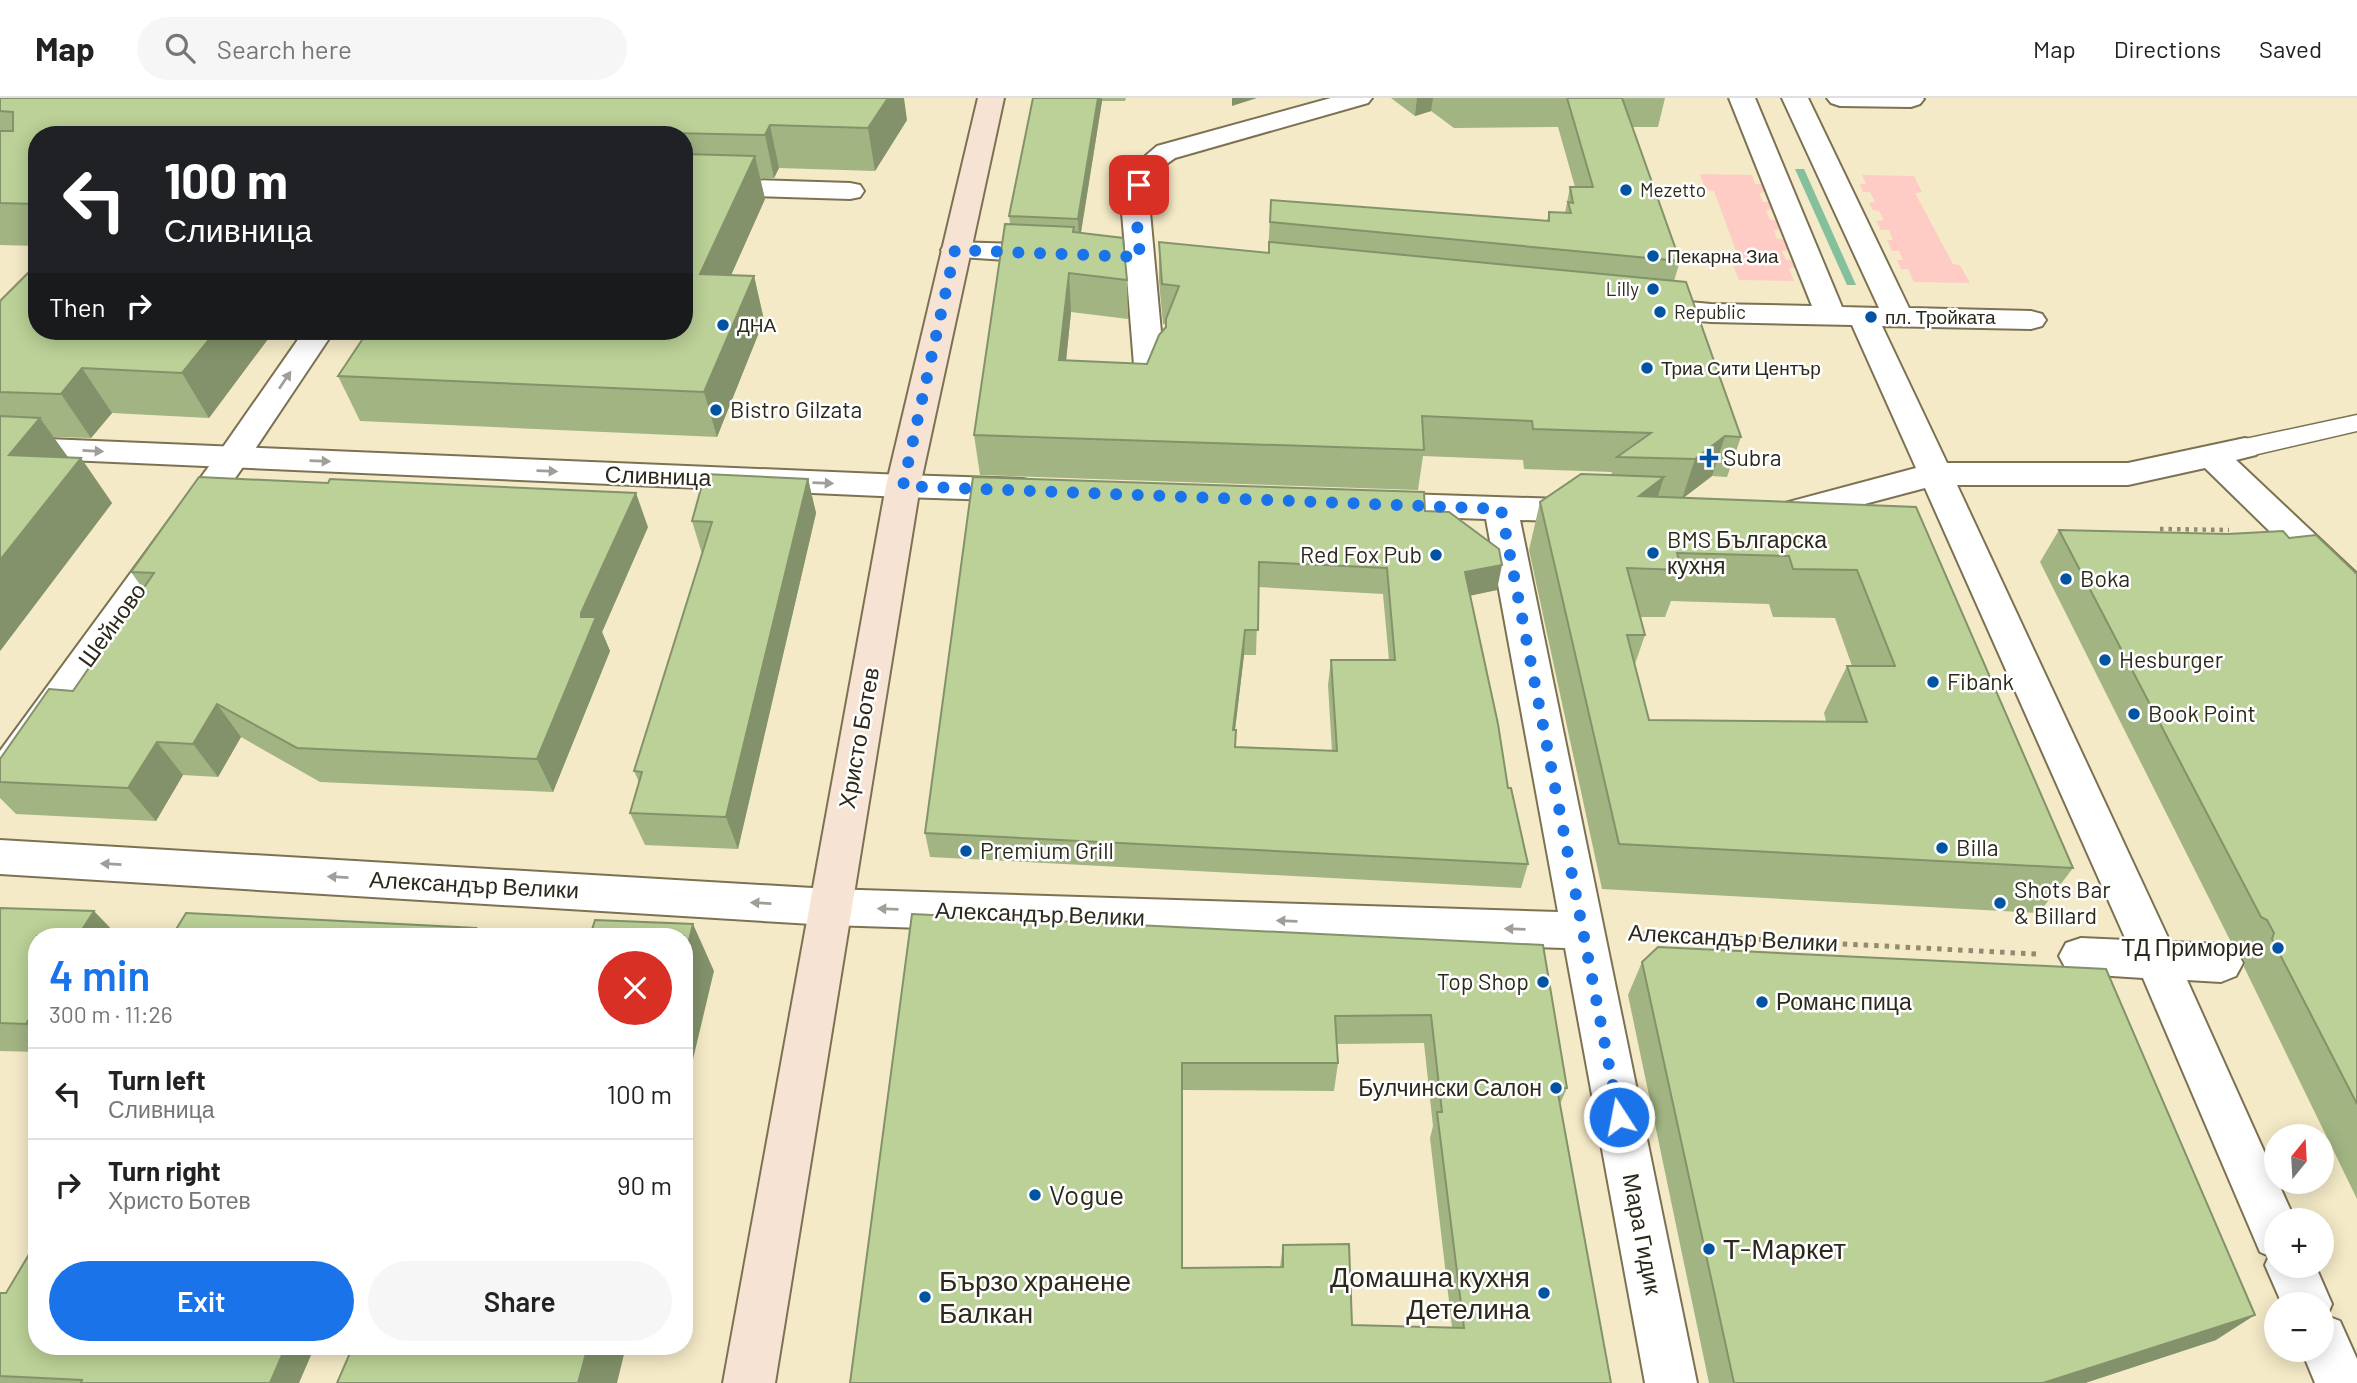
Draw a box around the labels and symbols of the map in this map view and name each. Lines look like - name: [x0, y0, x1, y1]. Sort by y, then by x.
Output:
- pin: [1109, 155, 1169, 215]
- place label: Mezetto: [1640, 178, 1706, 201]
- marker: Mezetto: [1618, 182, 1634, 198]
- place label: Пекарна Зиа: [1667, 244, 1779, 267]
- marker: Пекарна Зиа: [1645, 248, 1661, 264]
- place label: Lilly: [1606, 277, 1639, 300]
- marker: Lilly: [1645, 281, 1661, 297]
- place label: Republic: [1674, 300, 1746, 323]
- marker: Republic: [1652, 304, 1668, 320]
- place label: пл. Тройката: [1885, 305, 1996, 328]
- marker: пл. Тройката: [1863, 309, 1879, 325]
- place label: ДНА: [737, 313, 777, 336]
- marker: ДНА: [715, 317, 731, 333]
- place label: Триа Сити Център: [1661, 356, 1821, 379]
- marker: Триа Сити Център: [1639, 360, 1655, 376]
- one-way arrow: [279, 370, 292, 390]
- place label: Bistro Gilzata: [730, 395, 862, 423]
- marker: Bistro Gilzata: [708, 402, 724, 418]
- place label: Subra: [1723, 443, 1781, 471]
- one-way arrow: [82, 445, 104, 456]
- marker: Subra: [1701, 450, 1717, 466]
- one-way arrow: [309, 455, 331, 466]
- street label: Сливница: [604, 459, 712, 491]
- one-way arrow: [536, 465, 558, 476]
- one-way arrow: [813, 477, 835, 488]
- place label: BMS Българска кухня: [1667, 525, 1827, 579]
- place label: Red Fox Pub: [1300, 540, 1422, 568]
- marker: BMS Българска кухня: [1645, 545, 1661, 561]
- marker: Red Fox Pub: [1428, 547, 1444, 563]
- place label: Boka: [2080, 564, 2130, 592]
- marker: Boka: [2058, 571, 2074, 587]
- street label: Шейново: [71, 577, 151, 672]
- place label: Hesburger: [2119, 645, 2224, 673]
- marker: Hesburger: [2097, 652, 2113, 668]
- street label: Христо Ботев: [832, 665, 884, 811]
- place label: Fibank: [1947, 667, 2014, 695]
- marker: Fibank: [1925, 674, 1941, 690]
- place label: Book Point: [2148, 699, 2256, 727]
- marker: Book Point: [2126, 706, 2142, 722]
- place label: Billa: [1956, 833, 1999, 861]
- place label: Premium Grill: [980, 836, 1114, 864]
- marker: Billa: [1934, 840, 1950, 856]
- marker: Premium Grill: [958, 843, 974, 859]
- one-way arrow: [100, 858, 122, 869]
- street label: Александър Велики: [368, 865, 580, 903]
- one-way arrow: [327, 872, 349, 883]
- place label: Shots Bar & Billard: [2014, 875, 2111, 929]
- street label: Александър Велики: [935, 895, 1146, 931]
- marker: Shots Bar & Billard: [1992, 895, 2008, 911]
- one-way arrow: [750, 897, 772, 908]
- one-way arrow: [877, 903, 899, 914]
- one-way arrow: [1276, 916, 1298, 927]
- street label: Александър Велики: [1627, 918, 1839, 956]
- one-way arrow: [1503, 923, 1525, 934]
- place label: ТД Приморие: [2121, 933, 2264, 961]
- marker: ТД Приморие: [2270, 940, 2286, 956]
- place label: Top Shop: [1437, 967, 1529, 995]
- marker: Top Shop: [1535, 974, 1551, 990]
- place label: Романс пица: [1776, 987, 1912, 1015]
- marker: Романс пица: [1754, 994, 1770, 1010]
- place label: Булчински Салон: [1358, 1073, 1542, 1101]
- marker: Булчински Салон: [1548, 1080, 1564, 1096]
- position arrow: [1582, 1080, 1656, 1154]
- north arrow: [2264, 1124, 2334, 1194]
- street label: Мара Гидик: [1618, 1171, 1669, 1298]
- place label: Vogue: [1049, 1177, 1124, 1211]
- marker: Vogue: [1027, 1187, 1043, 1203]
- place label: Т-Маркет: [1723, 1231, 1846, 1265]
- marker: Т-Маркет: [1701, 1241, 1717, 1257]
- place label: Домашна кухня Детелина: [1330, 1259, 1530, 1325]
- place label: Бързо хранене Балкан: [939, 1263, 1131, 1329]
- marker: Домашна кухня Детелина: [1536, 1285, 1552, 1301]
- marker: Бързо хранене Балкан: [917, 1289, 933, 1305]

